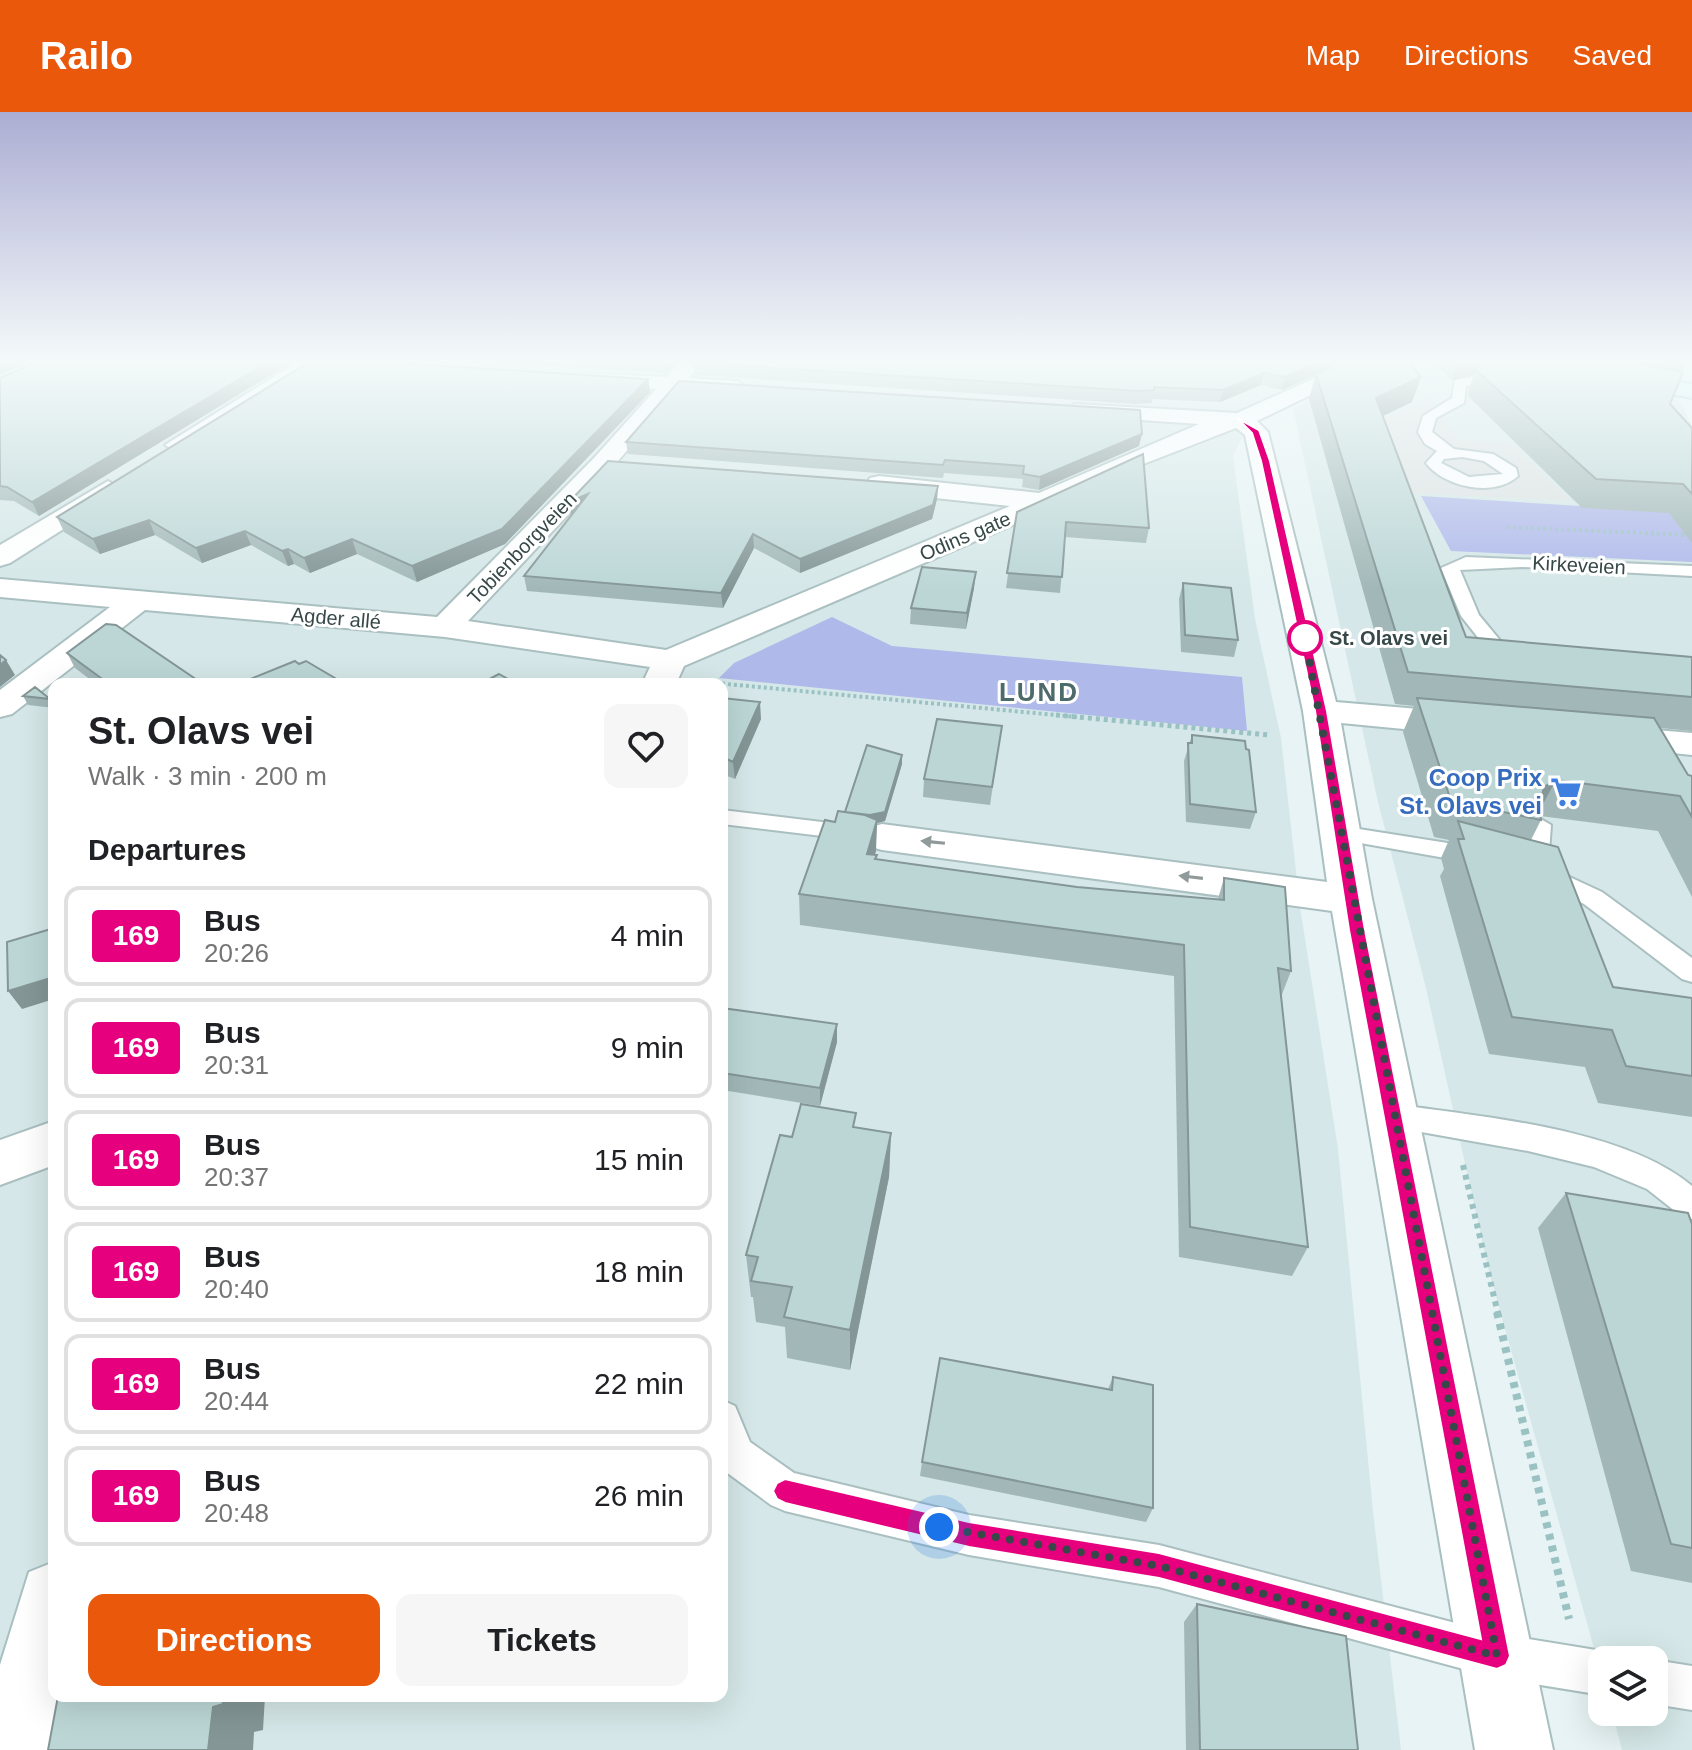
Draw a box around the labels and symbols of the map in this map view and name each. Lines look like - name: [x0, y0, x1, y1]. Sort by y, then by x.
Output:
- street label: Tobienborgveien: [463, 488, 581, 608]
- street label: Odins gate: [916, 507, 1014, 565]
- street label: Kirkeveien: [1532, 552, 1626, 578]
- street label: Agder allé: [290, 603, 382, 633]
- marker: St. Olavs vei: [1288, 621, 1322, 655]
- place label: St. Olavs vei: [1329, 627, 1448, 649]
- district label: LUND: [999, 677, 1079, 707]
- place label: Coop Prix St. Olavs vei: [1399, 764, 1543, 819]
- supermarket icon: Coop Prix St. Olavs vei: [1549, 775, 1583, 809]
- one-way arrow: [920, 836, 945, 849]
- one-way arrow: [1178, 870, 1203, 883]
- your location: [919, 1507, 959, 1547]

